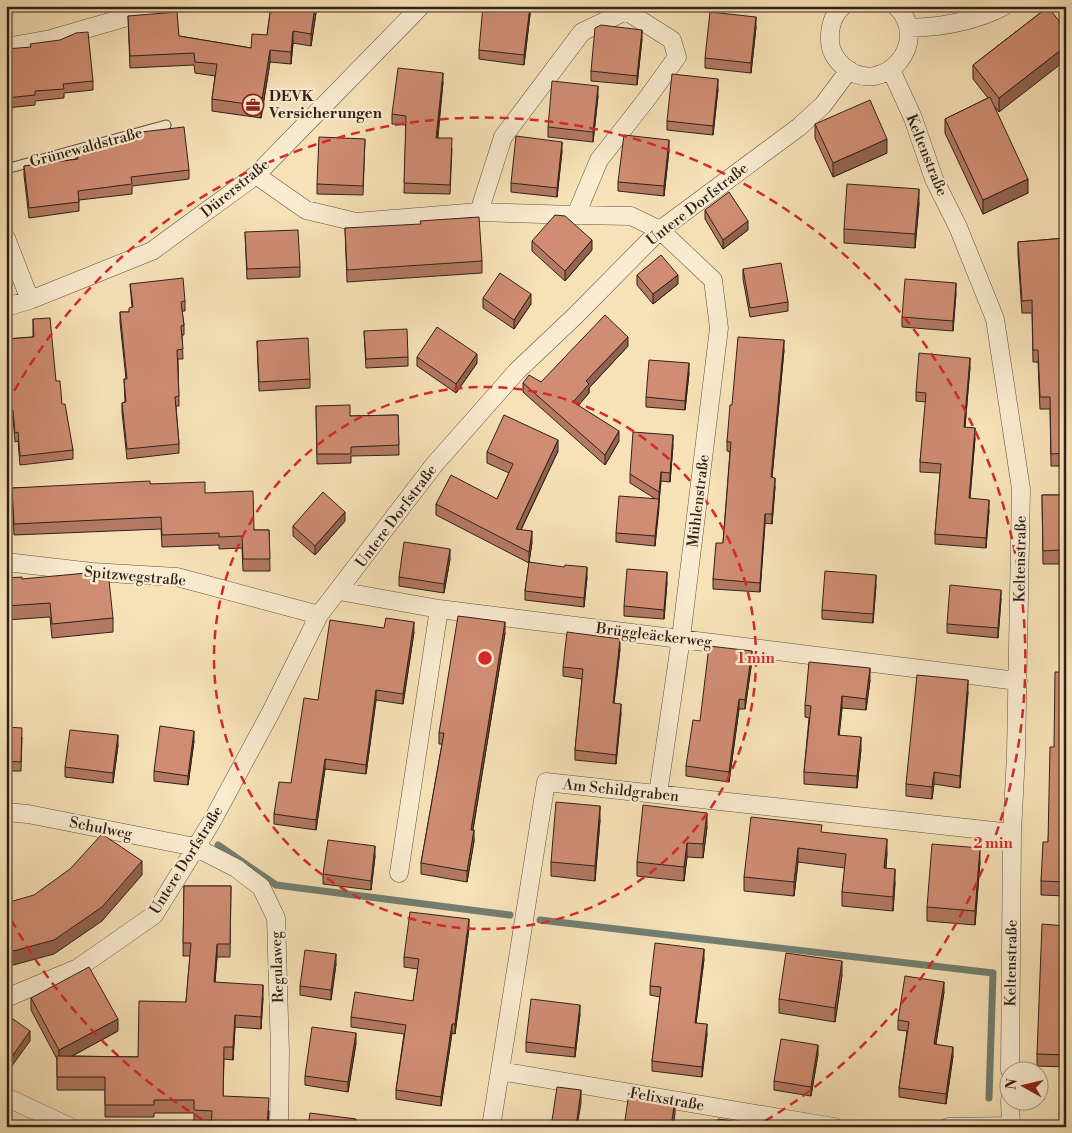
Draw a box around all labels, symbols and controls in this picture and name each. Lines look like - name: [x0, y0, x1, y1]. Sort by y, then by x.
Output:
- place label: DEVK Versicherungen: [268, 87, 383, 123]
- office icon: DEVK Versicherungen: [241, 93, 265, 117]
- street label: Keltenstraße: [902, 111, 952, 199]
- street label: Grünewaldstraße: [28, 123, 145, 172]
- street label: Dürerstraße: [197, 155, 273, 222]
- street label: Untere Dorfstraße: [643, 159, 752, 250]
- street label: Mühlenstraße: [683, 453, 714, 549]
- street label: Untere Dorfstraße: [352, 461, 441, 571]
- street label: Keltenstraße: [1010, 516, 1031, 602]
- street label: Spitzwegstraße: [83, 563, 187, 590]
- street label: Brüggleäckerweg: [594, 619, 713, 652]
- centre of rings: [476, 649, 494, 667]
- text: 1 min: [737, 649, 775, 668]
- street label: Am Schildgraben: [561, 775, 680, 806]
- street label: Untere Dorfstraße: [146, 803, 227, 918]
- street label: Schulweg: [68, 813, 134, 844]
- text: 2 min: [973, 834, 1013, 853]
- street label: Keltenstraße: [1001, 920, 1022, 1006]
- street label: Regulaweg: [267, 931, 288, 1003]
- north arrow: [1000, 1060, 1050, 1110]
- text: N: [1002, 1078, 1022, 1091]
- street label: Felixstraße: [628, 1084, 706, 1115]

